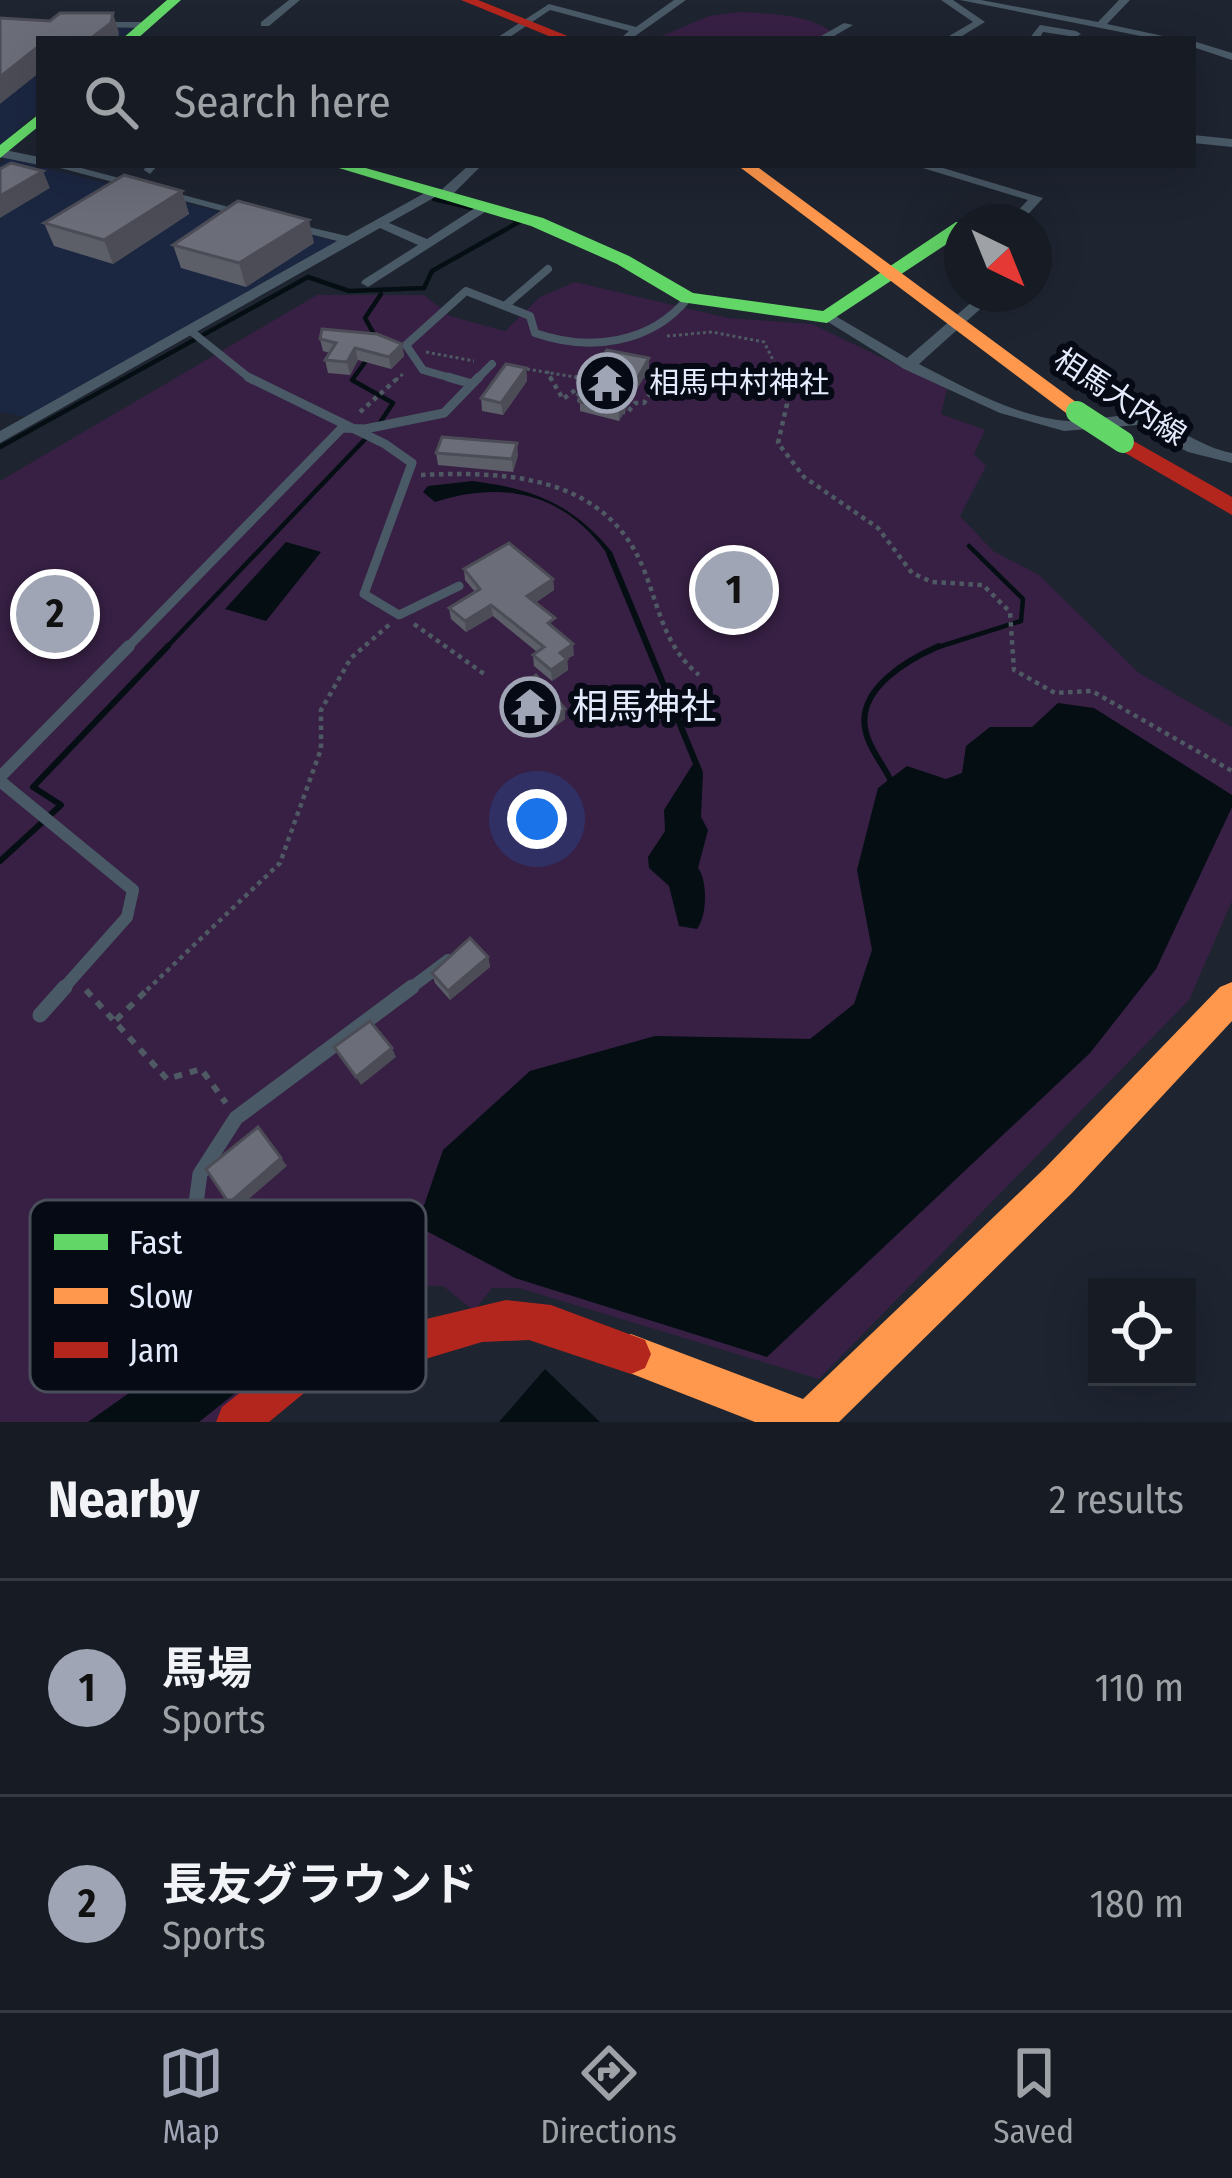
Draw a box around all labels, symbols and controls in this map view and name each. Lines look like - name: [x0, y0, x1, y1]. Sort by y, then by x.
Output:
- search box: [36, 36, 1196, 168]
- icon: search: [78, 69, 144, 135]
- text: Search here: [174, 75, 391, 129]
- north arrow: [944, 204, 1052, 312]
- street label: 相馬大内線: [1047, 341, 1193, 453]
- temple icon: 相馬中村神社: [576, 352, 638, 414]
- place label: 相馬中村神社: [649, 365, 829, 401]
- pin: 1: [695, 545, 773, 635]
- pin: 2: [16, 569, 94, 659]
- temple icon: 相馬神社: [499, 676, 561, 738]
- place label: 相馬神社: [572, 685, 716, 729]
- your location: [507, 789, 567, 849]
- legend: [30, 1200, 426, 1392]
- text: Fast: [129, 1223, 183, 1263]
- text: Slow: [129, 1277, 193, 1317]
- map controls: [1088, 1278, 1196, 1386]
- button: locate: [1088, 1278, 1196, 1386]
- text: Jam: [129, 1331, 180, 1371]
- text: Nearby: [48, 1469, 200, 1531]
- text: 2 results: [1049, 1477, 1184, 1523]
- text: 馬場: [162, 1642, 252, 1696]
- text: 1: [79, 1665, 95, 1711]
- text: 110 m: [1095, 1665, 1184, 1711]
- text: Sports: [162, 1697, 266, 1743]
- text: 長友グラウンド: [162, 1858, 477, 1912]
- text: 2: [78, 1881, 96, 1927]
- text: 180 m: [1090, 1881, 1184, 1927]
- text: Sports: [162, 1913, 266, 1959]
- tab: Map: [158, 2040, 224, 2152]
- tab: Directions: [540, 2040, 677, 2152]
- tab: Saved: [993, 2040, 1074, 2152]

